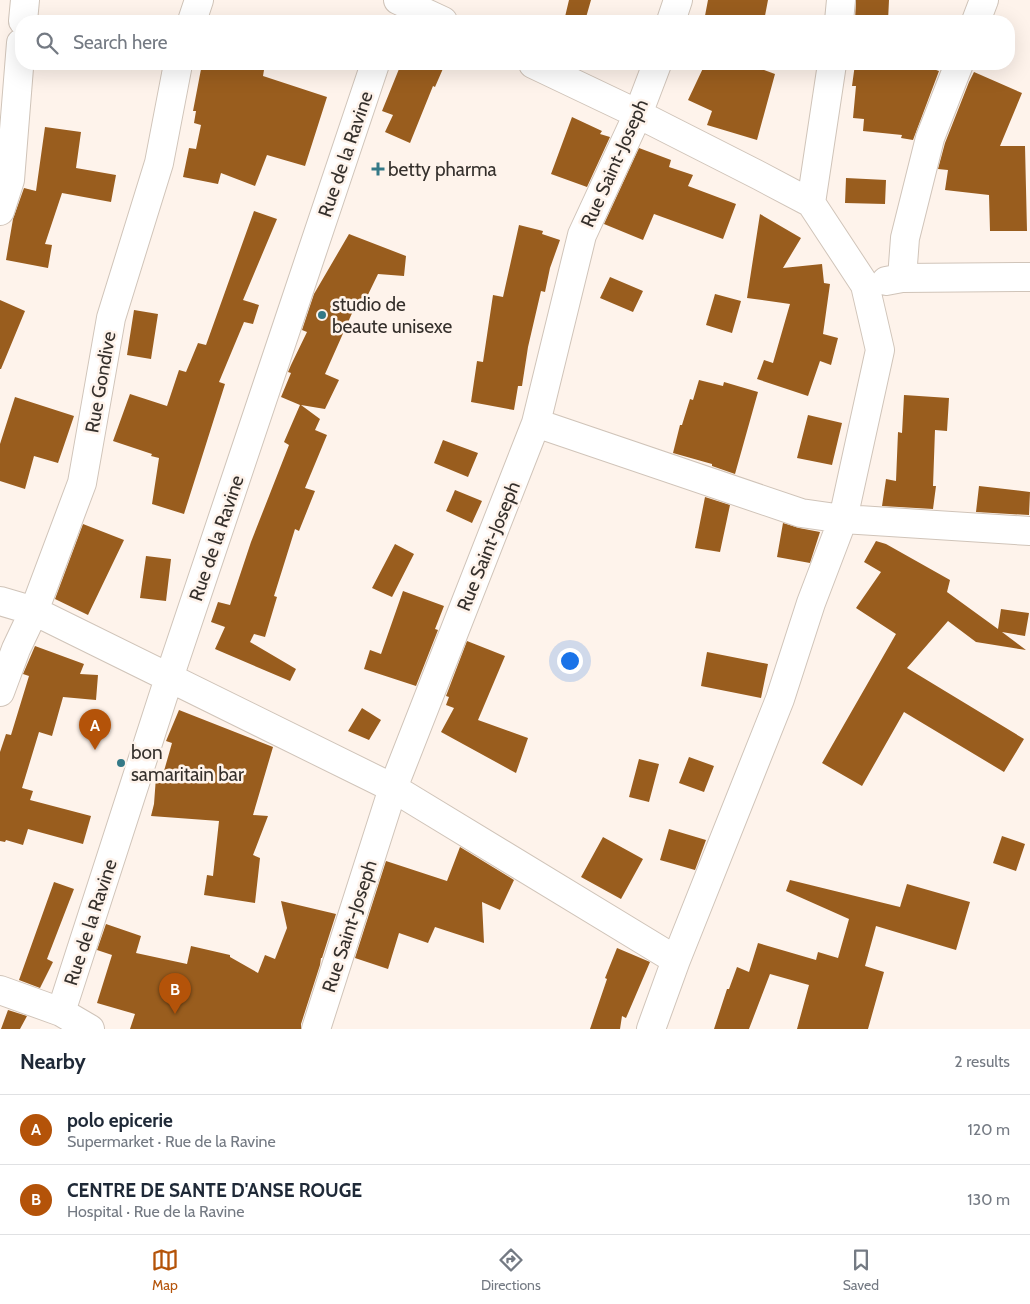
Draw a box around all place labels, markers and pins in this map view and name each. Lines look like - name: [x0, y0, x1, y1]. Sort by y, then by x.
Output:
- place label: betty pharma: [388, 158, 497, 181]
- marker: betty pharma: [372, 163, 384, 175]
- place label: studio de beaute unisexe: [332, 293, 452, 338]
- marker: studio de beaute unisexe: [316, 309, 328, 321]
- pin: A: [79, 709, 111, 750]
- place label: bon samaritain bar: [131, 741, 244, 786]
- marker: bon samaritain bar: [115, 757, 127, 769]
- pin: B: [159, 973, 191, 1014]

